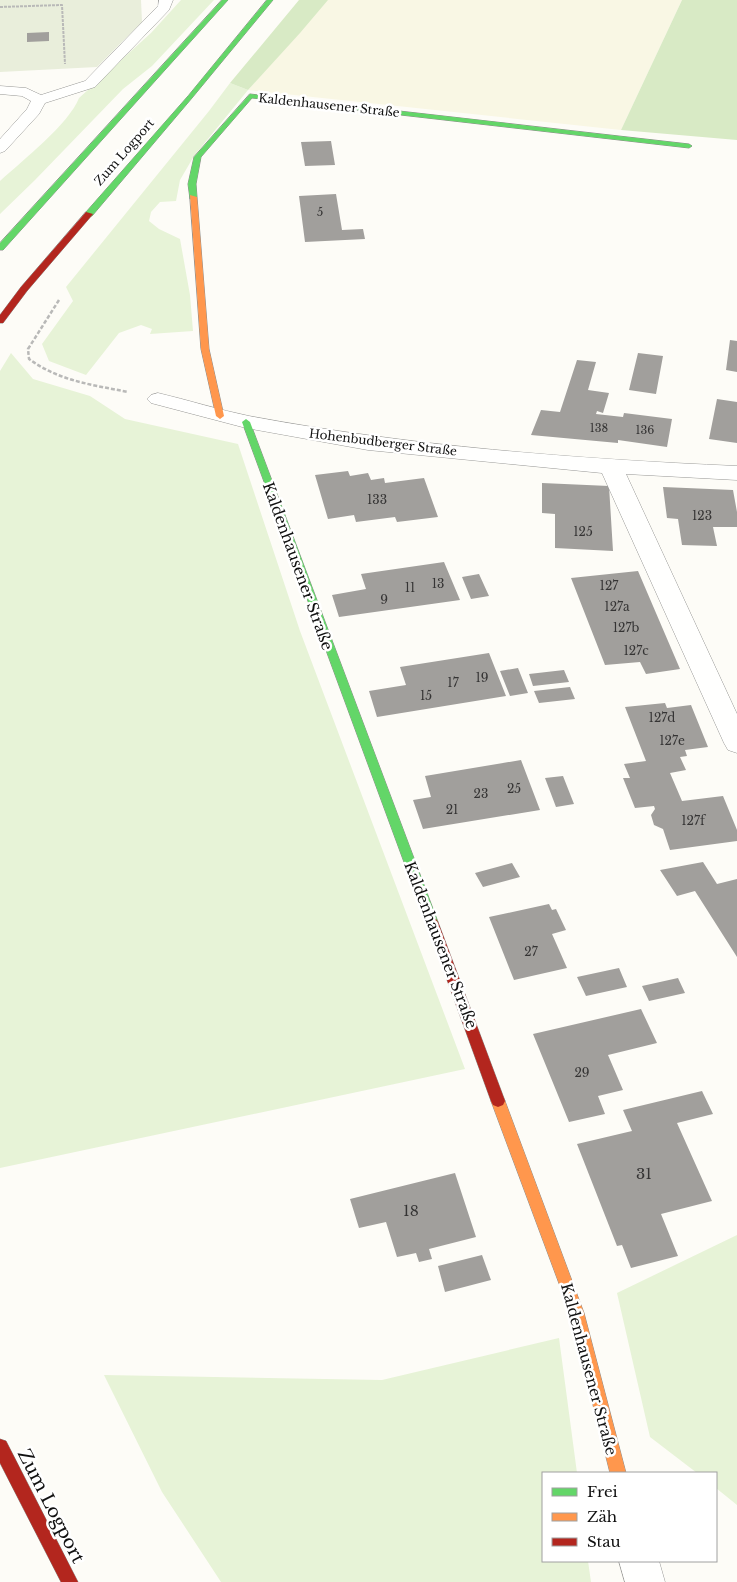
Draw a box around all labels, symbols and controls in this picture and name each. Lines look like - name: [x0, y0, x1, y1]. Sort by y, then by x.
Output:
- street label: Kaldenhausener Straße: [258, 90, 401, 120]
- street label: Zum Logport: [91, 115, 157, 188]
- house number: 5: [317, 205, 323, 219]
- house number: 138: [590, 421, 608, 435]
- house number: 136: [636, 423, 654, 437]
- street label: Hohenbudberger Straße: [308, 425, 458, 459]
- street label: Kaldenhausener Straße: [259, 479, 337, 653]
- house number: 133: [367, 492, 387, 507]
- house number: 123: [692, 508, 712, 523]
- house number: 125: [573, 524, 593, 539]
- house number: 13: [432, 576, 444, 591]
- house number: 127: [600, 578, 619, 593]
- house number: 11: [405, 580, 415, 595]
- house number: 9: [380, 592, 388, 607]
- house number: 127a: [604, 599, 630, 614]
- house number: 127b: [613, 620, 639, 635]
- house number: 127c: [623, 643, 649, 658]
- house number: 19: [475, 670, 489, 685]
- house number: 17: [447, 675, 460, 690]
- house number: 15: [420, 688, 432, 703]
- house number: 127d: [649, 710, 675, 725]
- house number: 127e: [659, 733, 685, 748]
- house number: 25: [507, 781, 521, 796]
- house number: 23: [474, 786, 488, 801]
- house number: 21: [446, 802, 458, 817]
- house number: 127f: [681, 813, 707, 828]
- street label: Kaldenhausener Straße: [400, 859, 482, 1031]
- house number: 27: [524, 944, 539, 959]
- house number: 29: [574, 1065, 590, 1080]
- house number: 31: [636, 1164, 652, 1183]
- house number: 18: [403, 1201, 419, 1220]
- street label: Kaldenhausener Straße: [557, 1281, 621, 1457]
- street label: Zum Logport: [13, 1445, 89, 1567]
- legend: [542, 1472, 717, 1562]
- text: Frei: [587, 1482, 618, 1501]
- text: Zäh: [587, 1507, 617, 1526]
- text: Stau: [587, 1532, 621, 1551]

